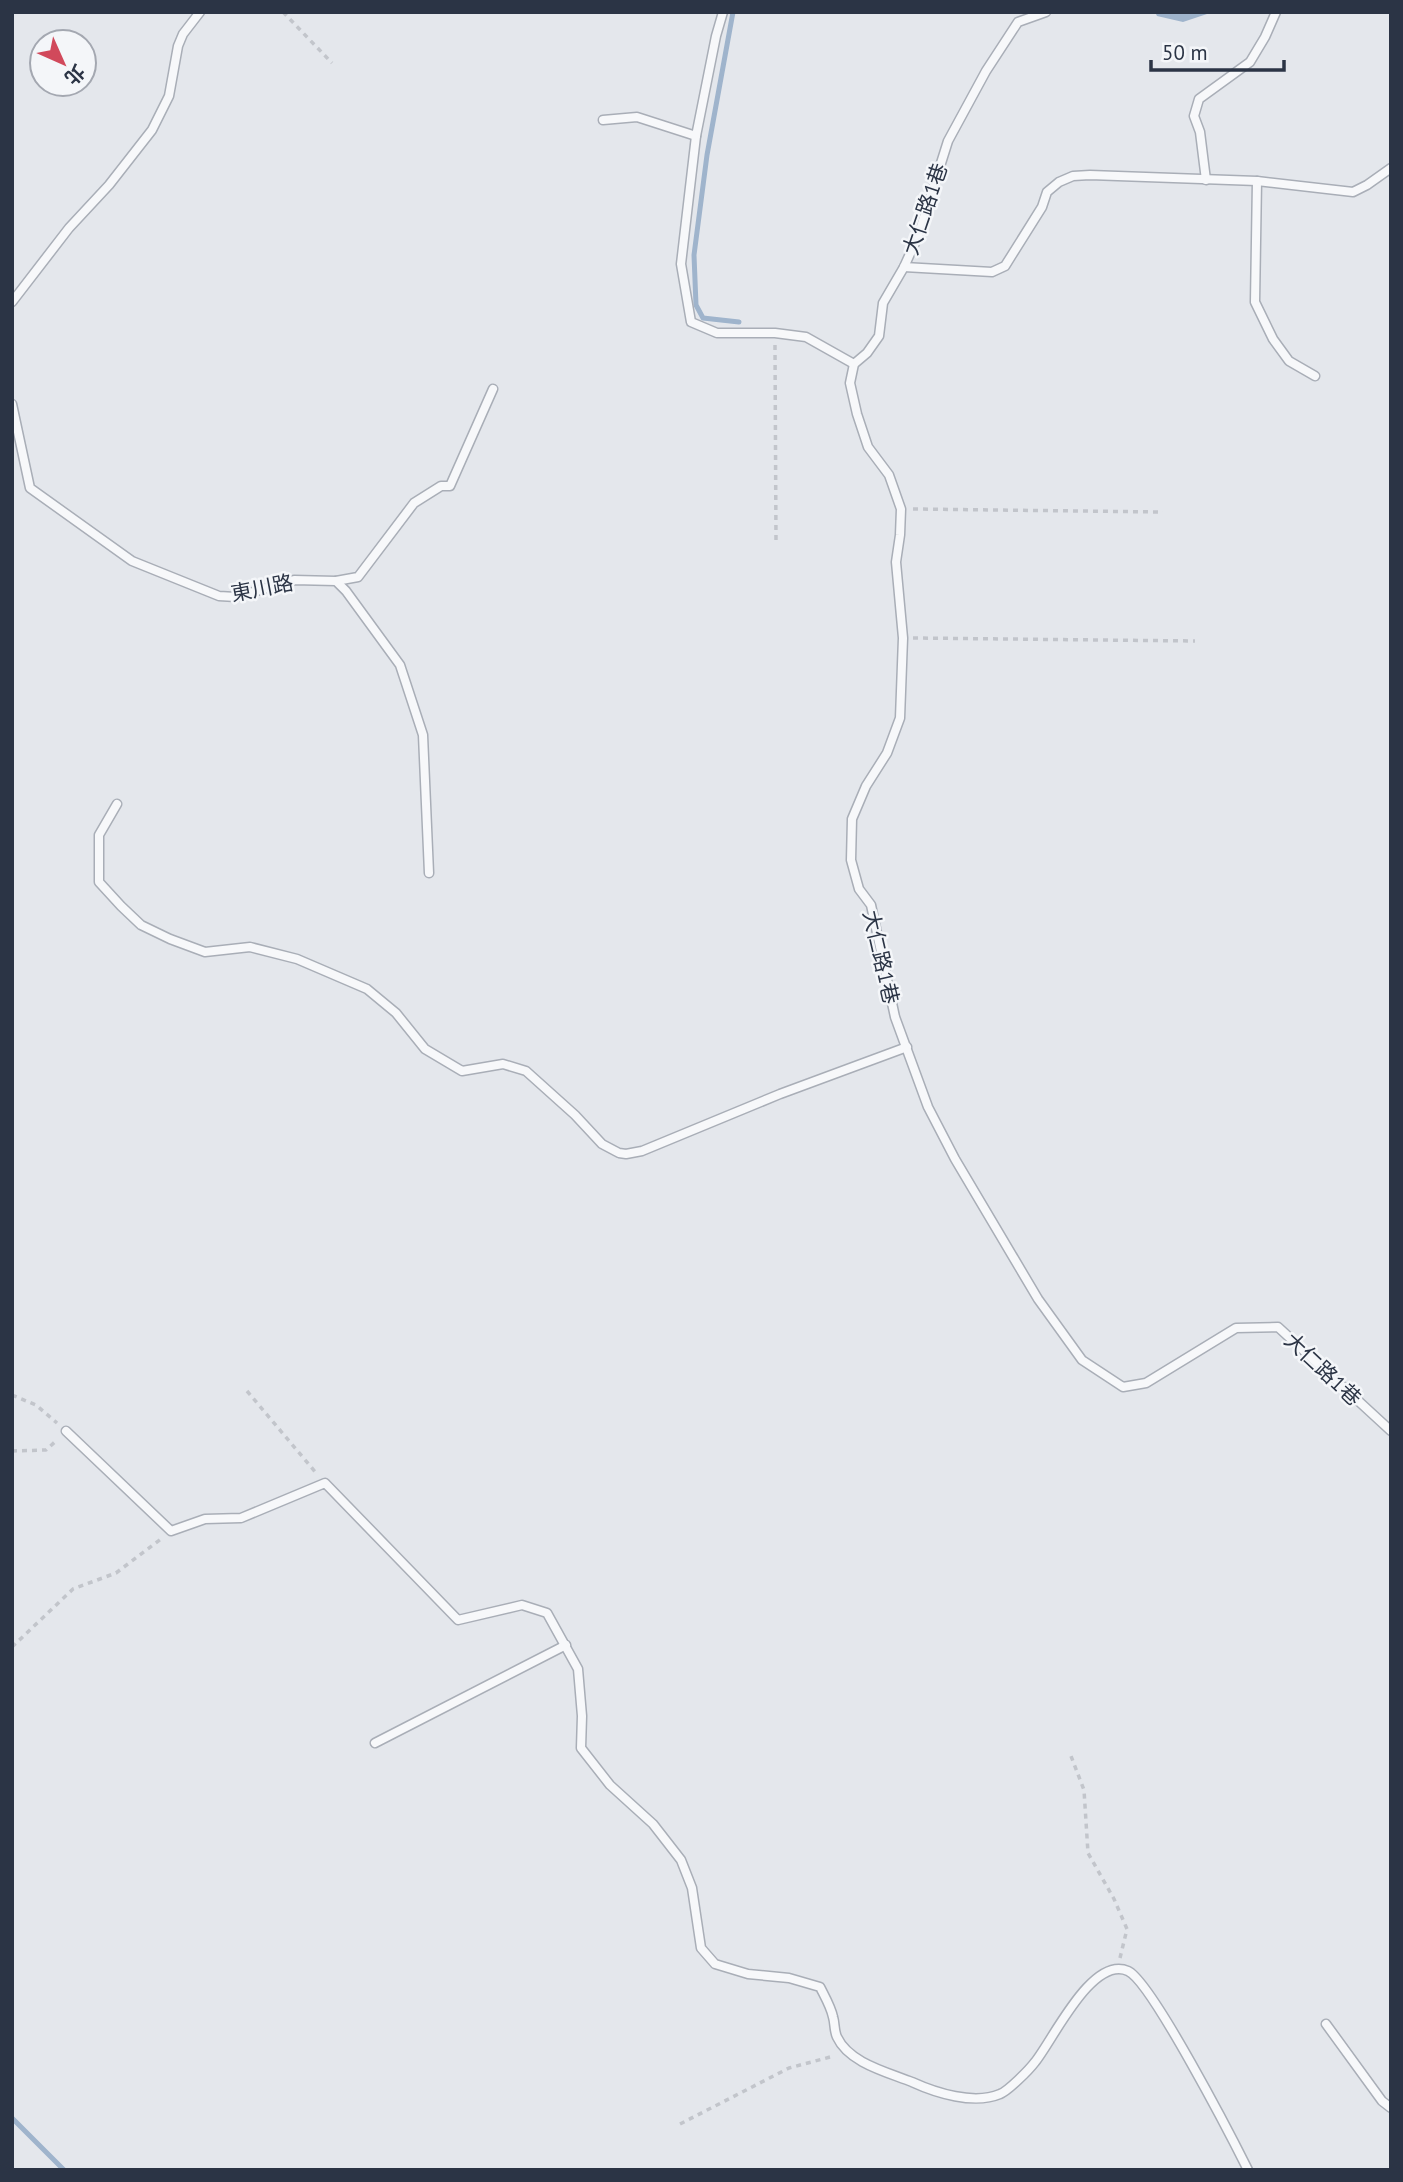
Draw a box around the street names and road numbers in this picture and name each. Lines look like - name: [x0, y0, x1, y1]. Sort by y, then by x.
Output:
- street label: 大仁路1巷: [897, 159, 953, 259]
- street label: 東川路: [229, 569, 295, 607]
- street label: 大仁路1巷: [857, 907, 905, 1007]
- street label: 大仁路1巷: [1279, 1327, 1367, 1411]

